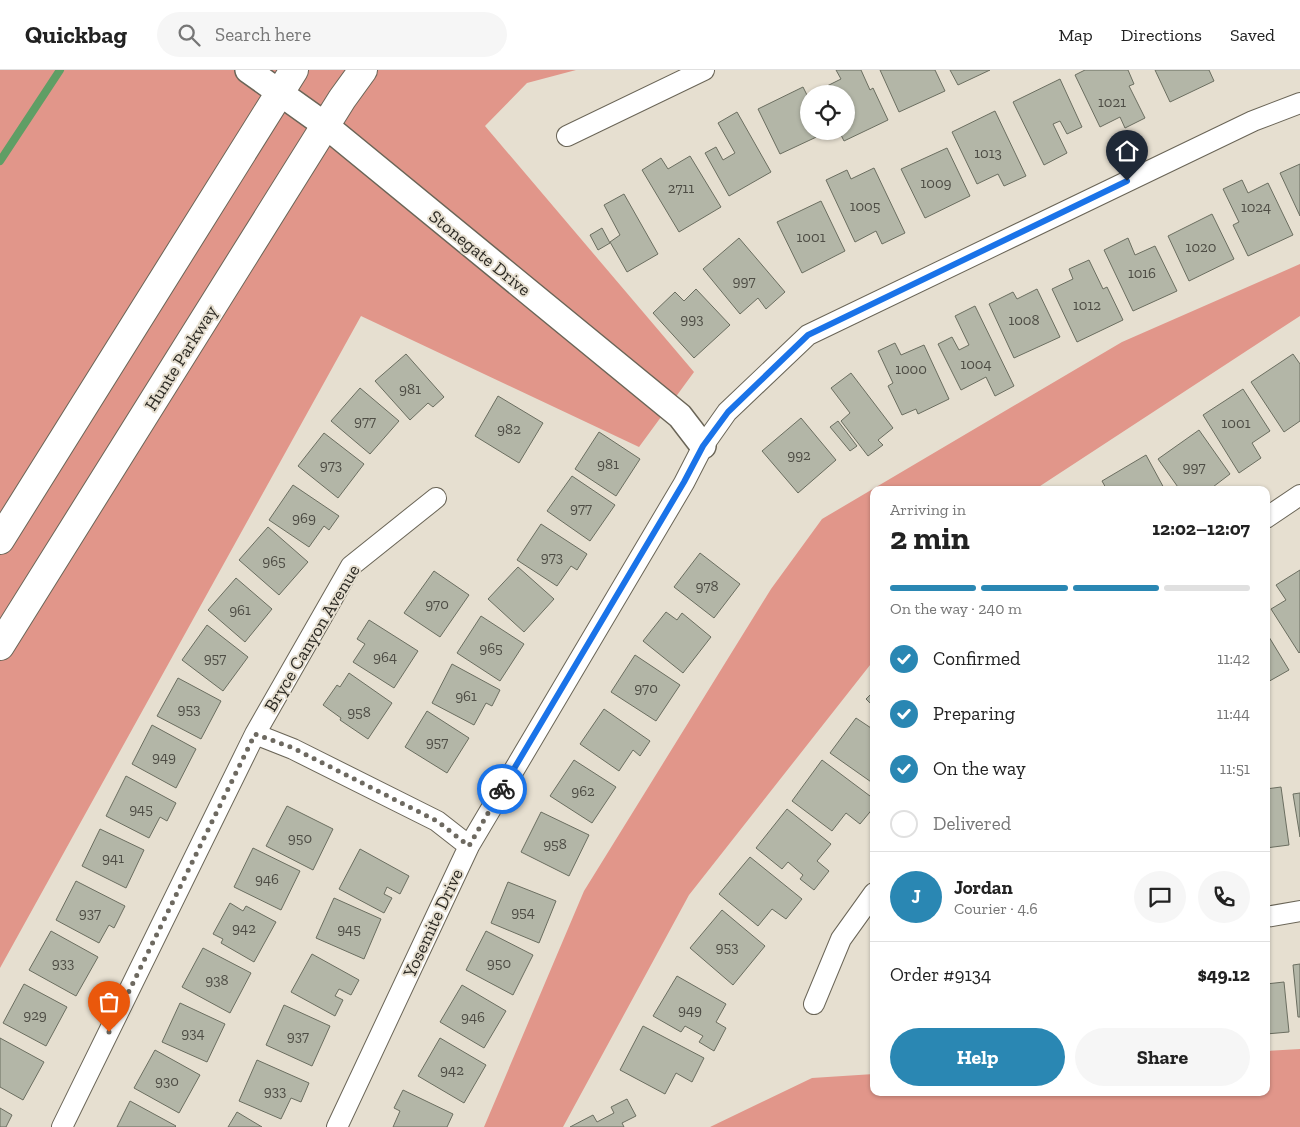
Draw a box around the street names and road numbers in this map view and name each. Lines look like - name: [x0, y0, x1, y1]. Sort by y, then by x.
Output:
- street label: Stonegate Drive: [425, 205, 535, 301]
- street label: Hunte Parkway: [140, 301, 223, 415]
- street label: Bryce Canyon Avenue: [259, 561, 365, 715]
- street label: Yosemite Drive: [398, 865, 468, 982]

